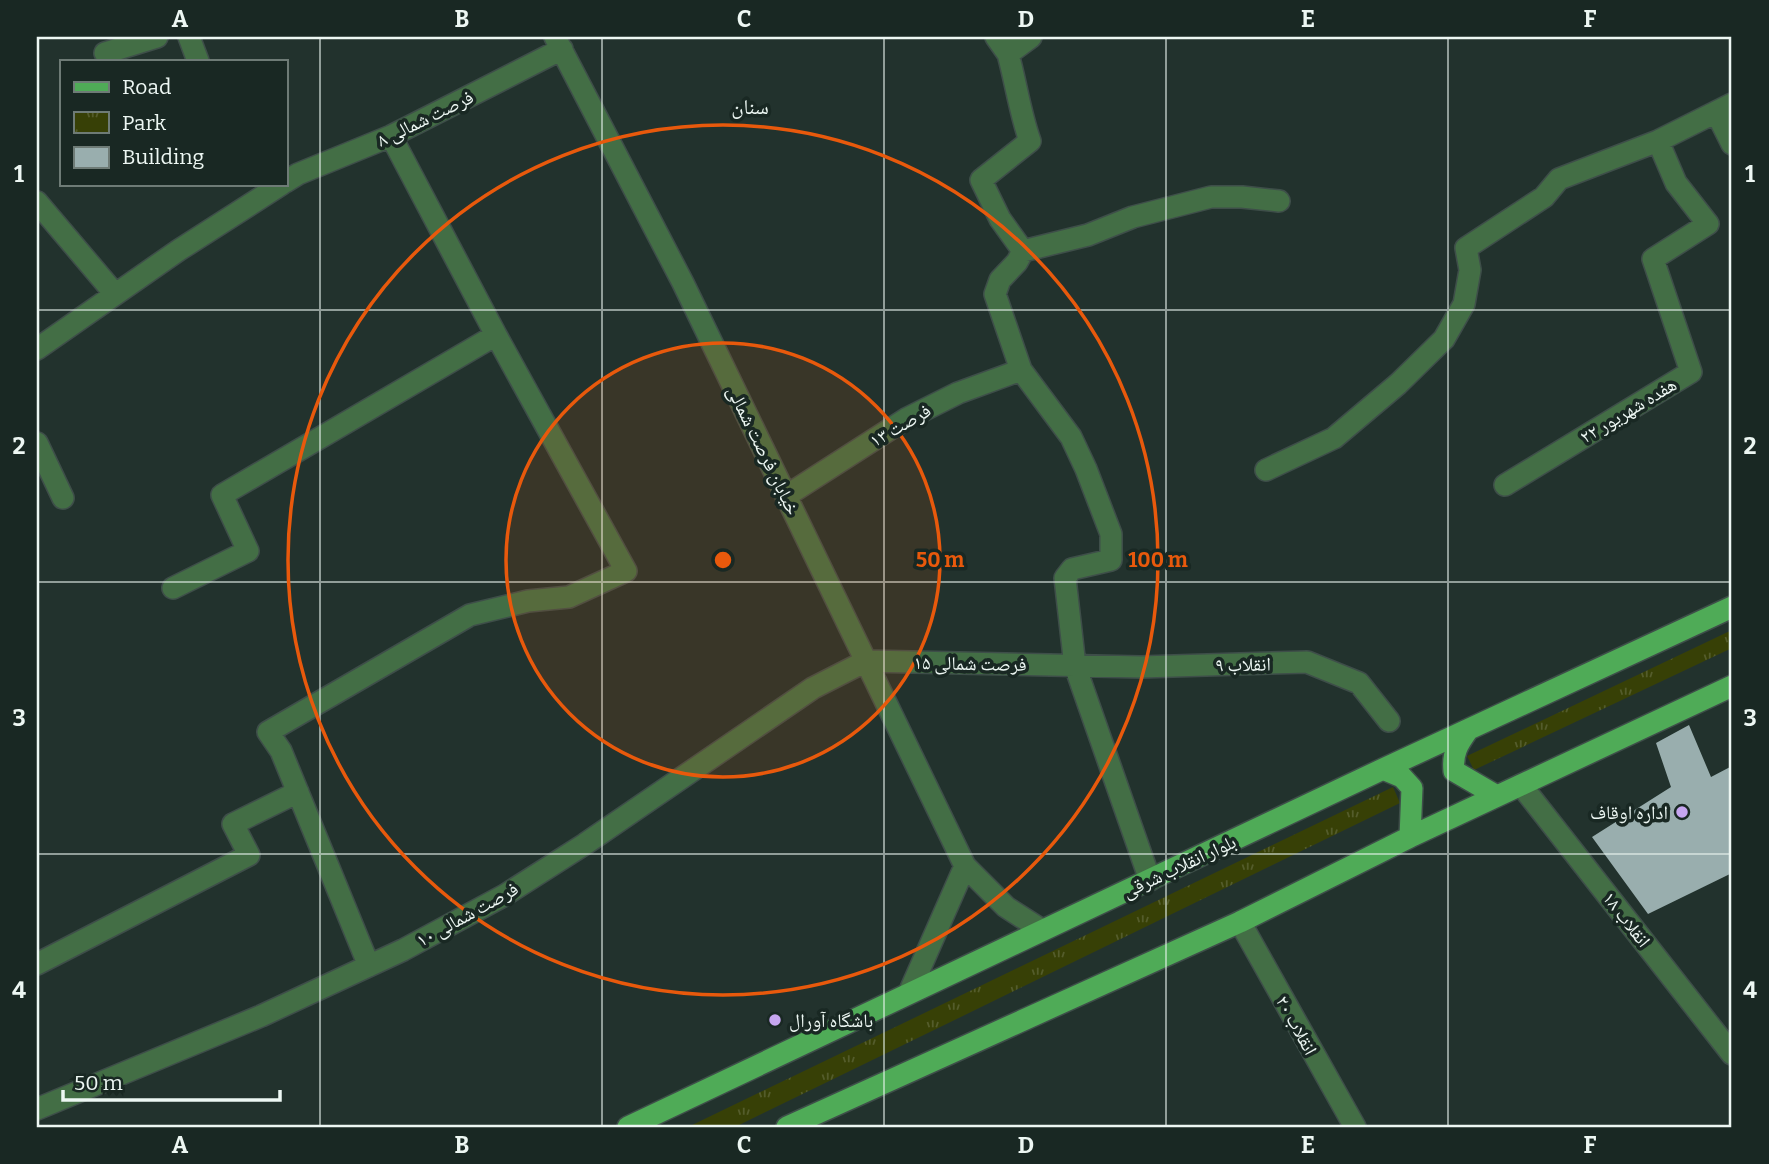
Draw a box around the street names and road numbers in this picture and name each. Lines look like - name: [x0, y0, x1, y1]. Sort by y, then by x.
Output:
- street label: فرصت شمالی ۸: [373, 85, 477, 152]
- street label: هفده شهریور ۲۲: [1576, 373, 1681, 448]
- street label: خیابان فرصت شمالی: [722, 382, 805, 519]
- street label: فرصت ۱۳: [865, 399, 935, 452]
- street label: فرصت شمالی ۱۵: [913, 651, 1027, 676]
- street label: انقلاب ۹: [1215, 653, 1271, 676]
- street label: بلوار انقلاب شرقی: [1119, 830, 1240, 903]
- street label: فرصت شمالی ۱۰: [412, 877, 522, 952]
- street label: انقلاب ۱۸: [1598, 887, 1655, 952]
- street label: انقلاب ۲۰: [1271, 992, 1322, 1059]

